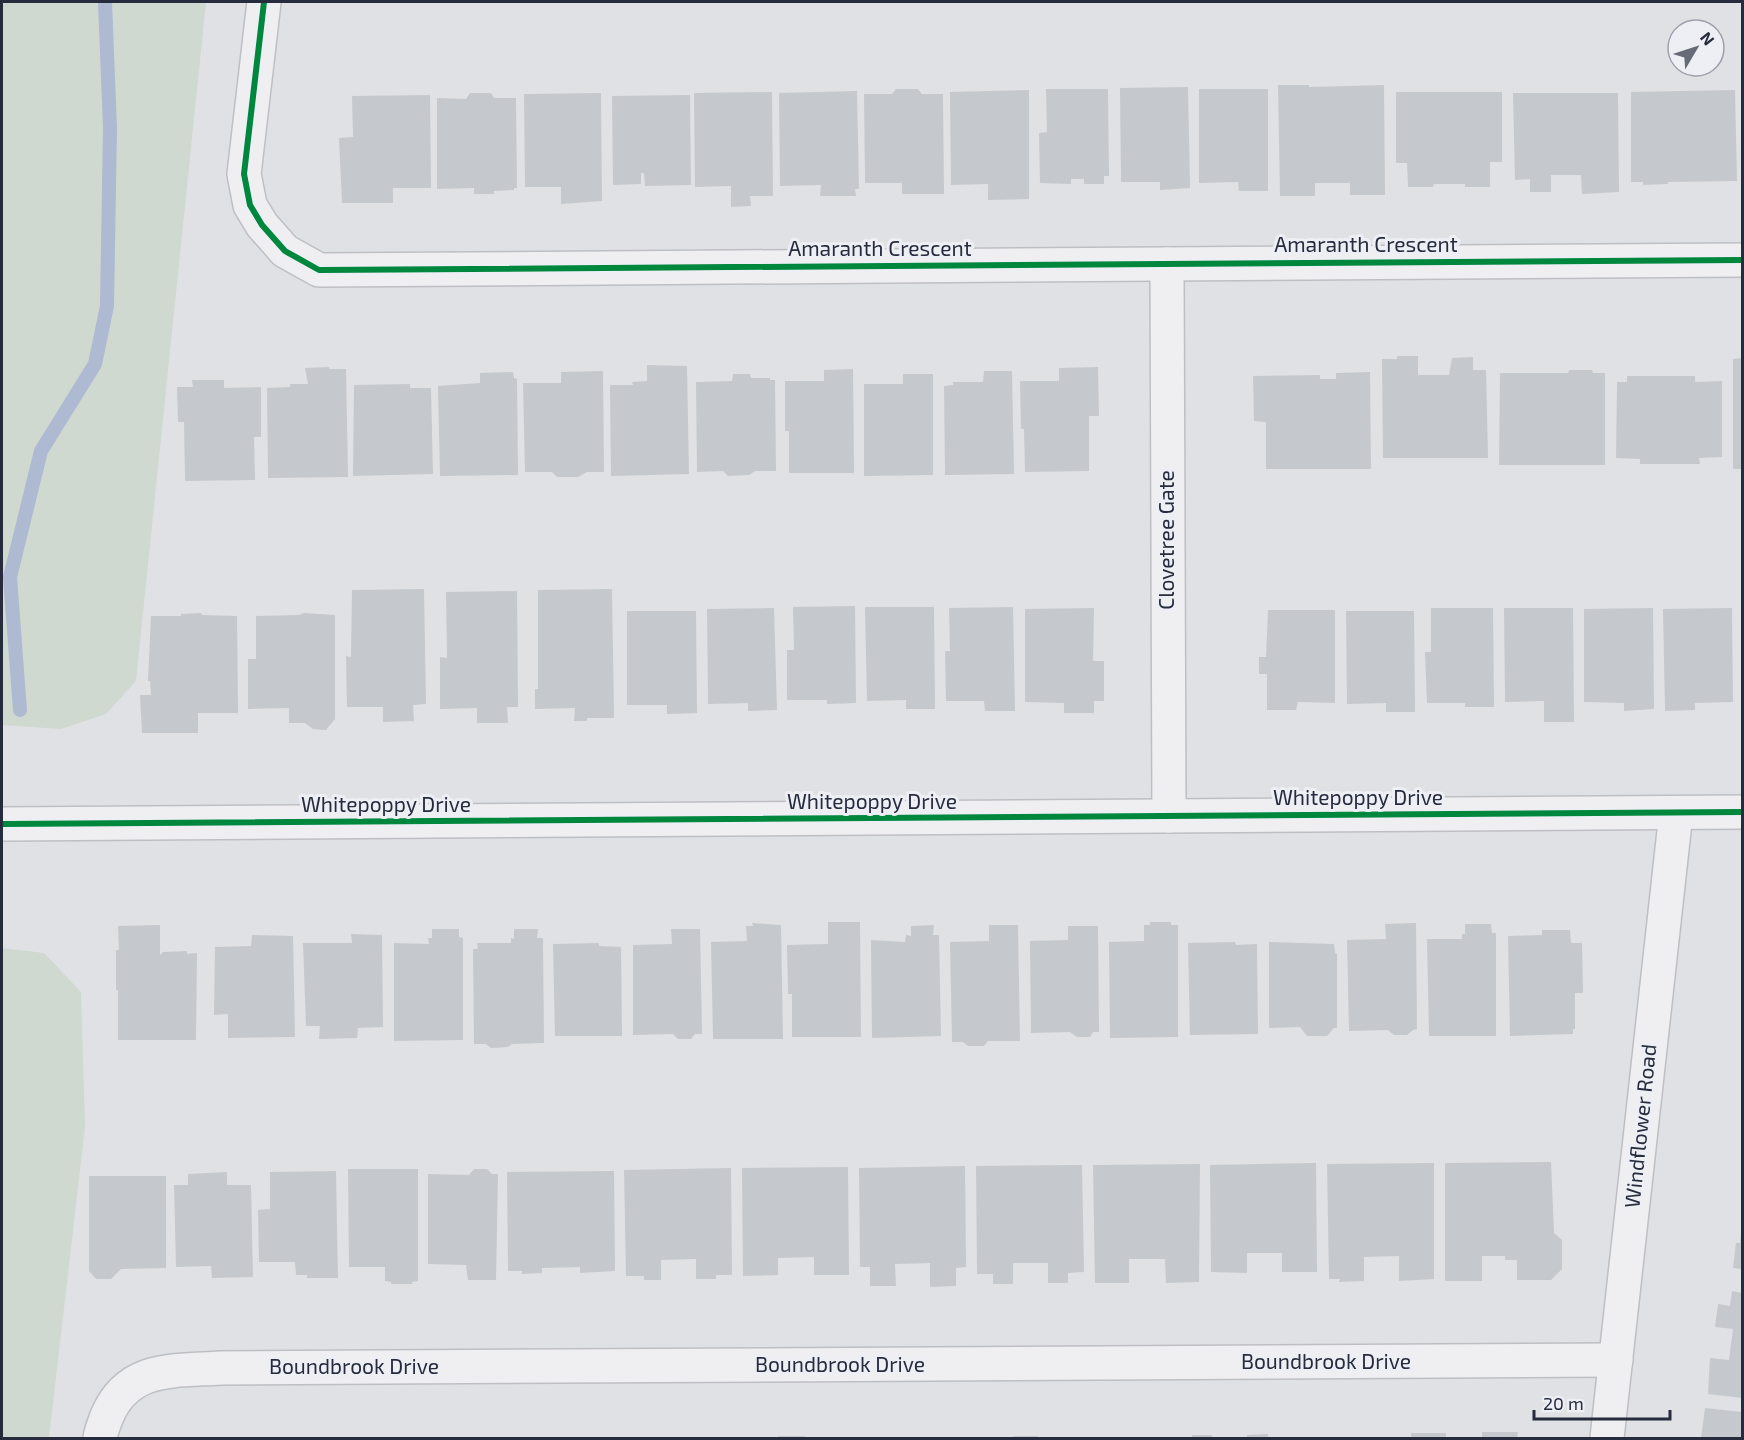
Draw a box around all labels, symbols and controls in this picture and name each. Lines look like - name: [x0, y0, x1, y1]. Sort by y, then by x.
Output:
- north arrow: [1666, 18, 1726, 78]
- text: N: [1697, 28, 1719, 49]
- street label: Amaranth Crescent: [1274, 231, 1458, 256]
- street label: Amaranth Crescent: [788, 235, 972, 260]
- street label: Clovetree Gate: [1153, 470, 1178, 610]
- street label: Whitepoppy Drive: [1273, 784, 1443, 809]
- street label: Whitepoppy Drive: [787, 788, 957, 813]
- street label: Whitepoppy Drive: [301, 791, 471, 816]
- street label: Windflower Road: [1618, 1043, 1661, 1209]
- street label: Boundbrook Drive: [1241, 1348, 1411, 1373]
- street label: Boundbrook Drive: [755, 1351, 925, 1376]
- street label: Boundbrook Drive: [269, 1353, 439, 1378]
- scale bar: [1534, 1383, 1670, 1421]
- text: 20 m: [1543, 1392, 1584, 1414]

